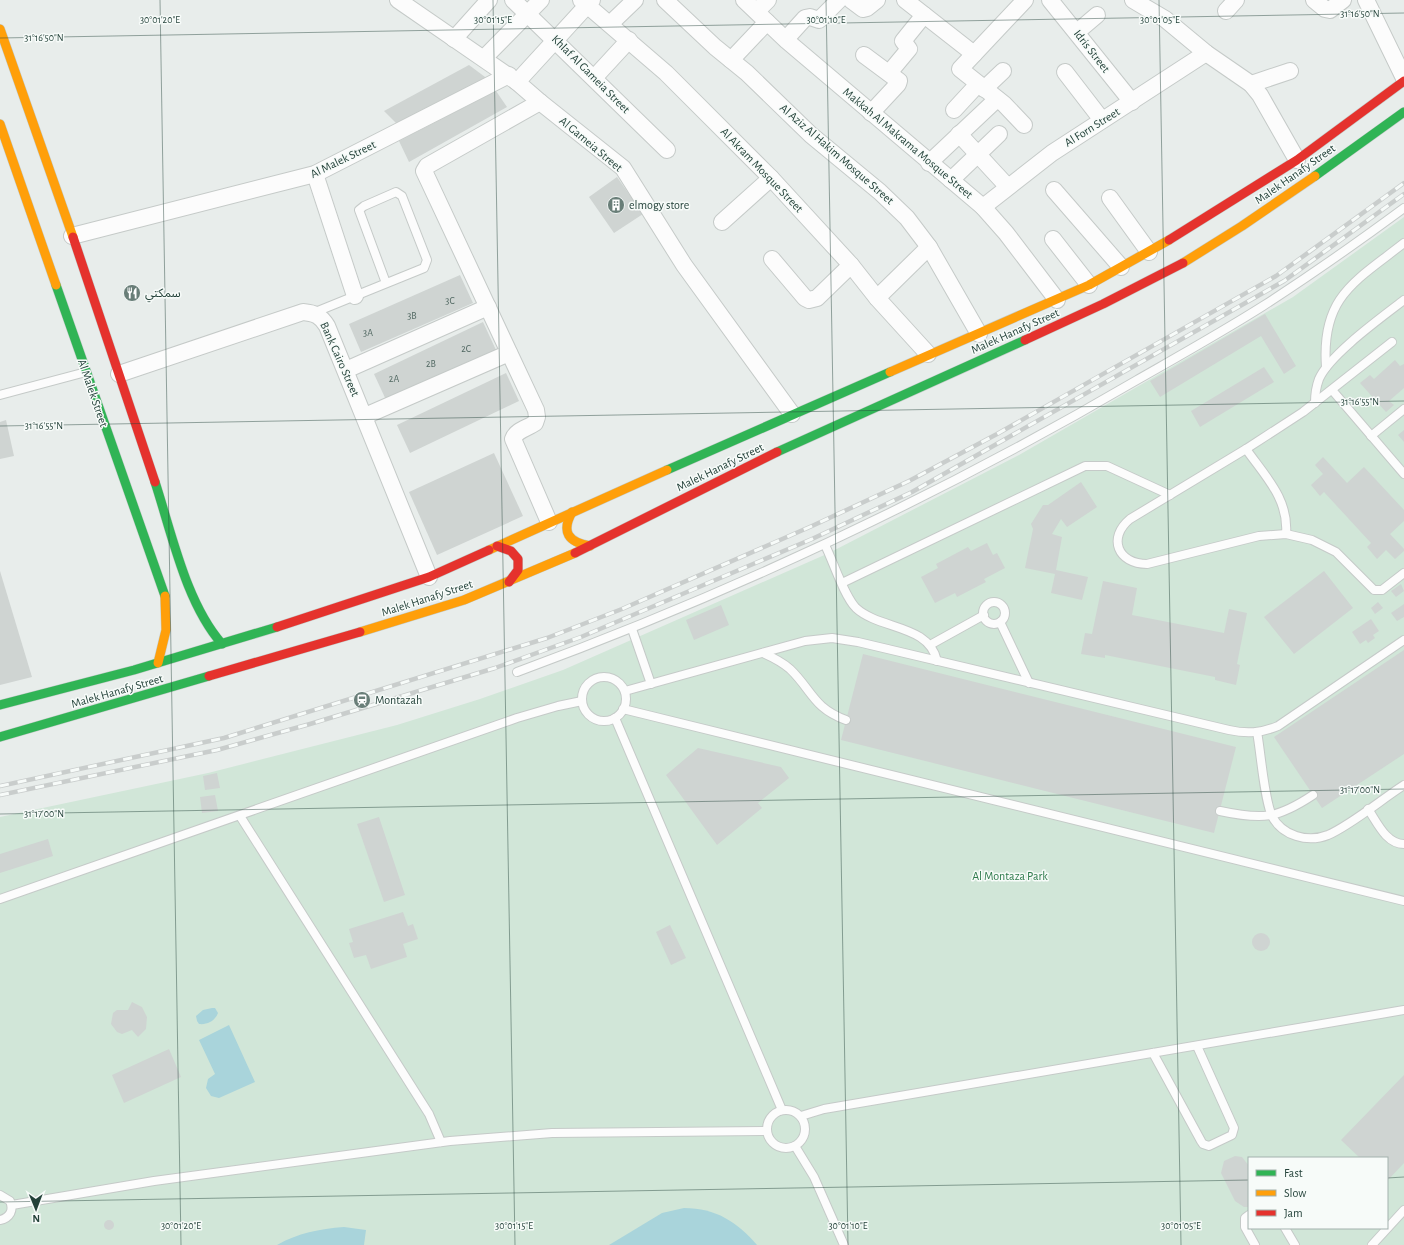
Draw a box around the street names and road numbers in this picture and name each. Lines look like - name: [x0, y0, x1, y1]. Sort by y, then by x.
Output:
- street label: Idris Street: [1072, 27, 1112, 75]
- street label: Khlaf Al Gameia Street: [550, 33, 632, 115]
- street label: Makkah Al Makrama Mosque Street: [841, 85, 975, 201]
- street label: Al Aziz Al Hakim Mosque Street: [778, 101, 896, 207]
- street label: Al Forn Street: [1062, 105, 1122, 149]
- street label: Al Gameia Street: [557, 114, 625, 174]
- street label: Al Akram Mosque Street: [719, 125, 806, 215]
- street label: Al Malek Street: [308, 138, 378, 180]
- street label: Malek Hanafy Street: [1253, 142, 1338, 207]
- street label: Malek Hanafy Street: [969, 306, 1061, 357]
- street label: Bank Cairo Street: [318, 320, 362, 398]
- street label: Al Malek Street: [76, 357, 110, 429]
- street label: Malek Hanafy Street: [675, 441, 766, 494]
- street label: Malek Hanafy Street: [380, 578, 475, 619]
- street label: Malek Hanafy Street: [70, 672, 165, 711]

